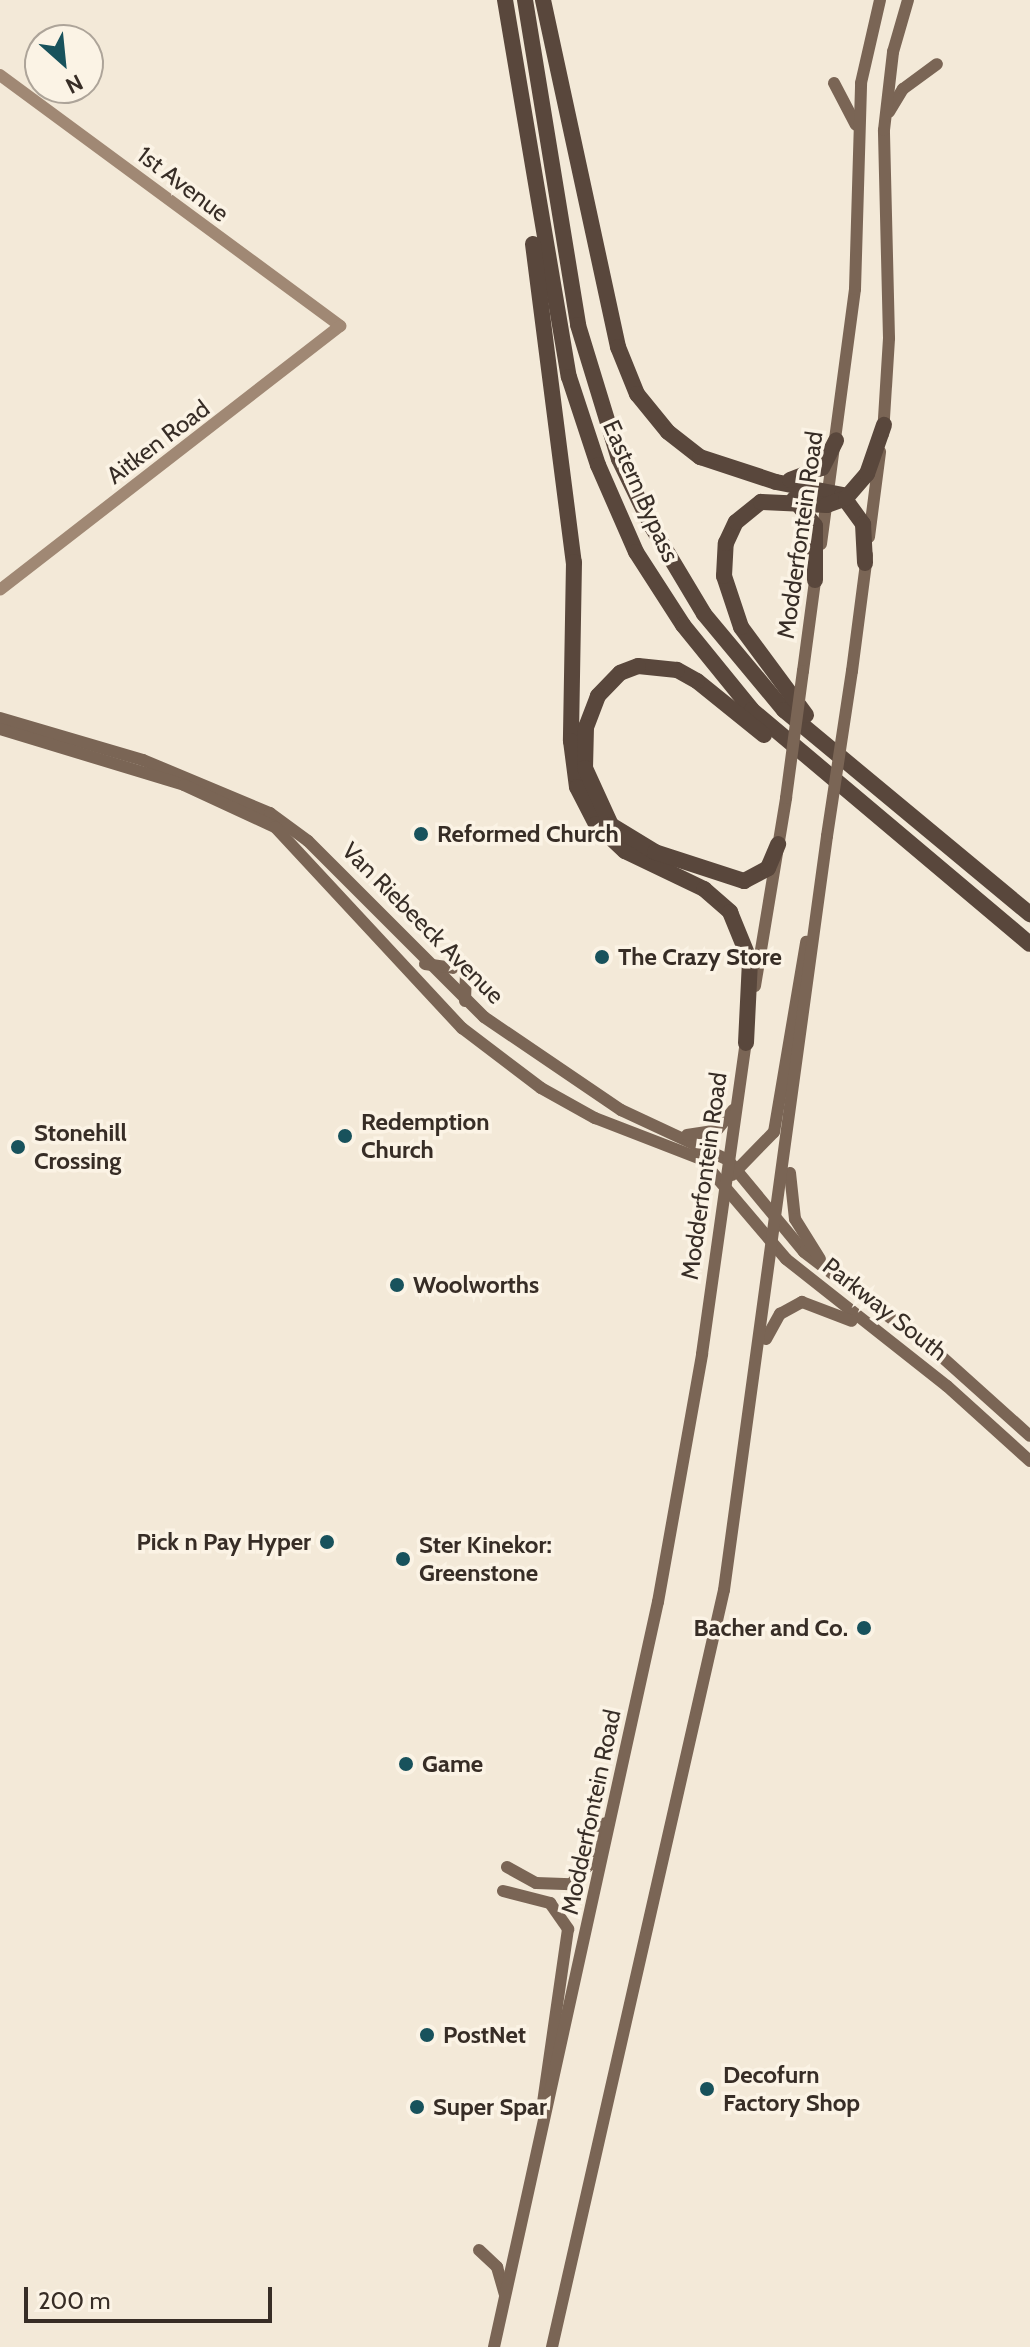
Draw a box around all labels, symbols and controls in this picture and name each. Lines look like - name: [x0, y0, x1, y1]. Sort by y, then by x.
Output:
- north arrow: [24, 24, 104, 104]
- text: N: [61, 68, 87, 100]
- street label: 1st Avenue: [131, 140, 235, 228]
- street label: Aitken Road: [101, 394, 215, 490]
- street label: Eastern Bypass: [597, 416, 685, 566]
- street label: Modderfontein Road: [771, 429, 829, 641]
- place label: Reformed Church: [437, 820, 619, 848]
- marker: Reformed Church: [412, 825, 430, 843]
- street label: Van Riebeeck Avenue: [336, 836, 510, 1010]
- place label: The Crazy Store: [618, 943, 782, 971]
- marker: The Crazy Store: [593, 948, 611, 966]
- street label: Modderfontein Road: [675, 1070, 733, 1282]
- place label: Redemption Church: [361, 1108, 489, 1164]
- place label: Stonehill Crossing: [34, 1119, 127, 1175]
- marker: Redemption Church: [336, 1127, 354, 1145]
- marker: Stonehill Crossing: [9, 1138, 27, 1156]
- street label: Parkway South: [817, 1251, 953, 1367]
- place label: Woolworths: [413, 1271, 539, 1299]
- marker: Woolworths: [388, 1276, 406, 1294]
- place label: Pick n Pay Hyper: [137, 1528, 311, 1556]
- place label: Ster Kinekor: Greenstone: [419, 1531, 552, 1587]
- marker: Pick n Pay Hyper: [318, 1533, 336, 1551]
- marker: Ster Kinekor: Greenstone: [394, 1550, 412, 1568]
- place label: Bacher and Co.: [694, 1614, 848, 1642]
- marker: Bacher and Co.: [855, 1619, 873, 1637]
- street label: Modderfontein Road: [555, 1707, 627, 1917]
- place label: Game: [422, 1750, 483, 1778]
- marker: Game: [397, 1755, 415, 1773]
- place label: PostNet: [443, 2021, 526, 2049]
- marker: PostNet: [418, 2026, 436, 2044]
- place label: Decofurn Factory Shop: [723, 2061, 860, 2117]
- marker: Decofurn Factory Shop: [698, 2080, 716, 2098]
- place label: Super Spar: [433, 2093, 547, 2121]
- marker: Super Spar: [408, 2098, 426, 2116]
- scale bar: [28, 2271, 276, 2321]
- text: 200 m: [38, 2286, 111, 2315]

